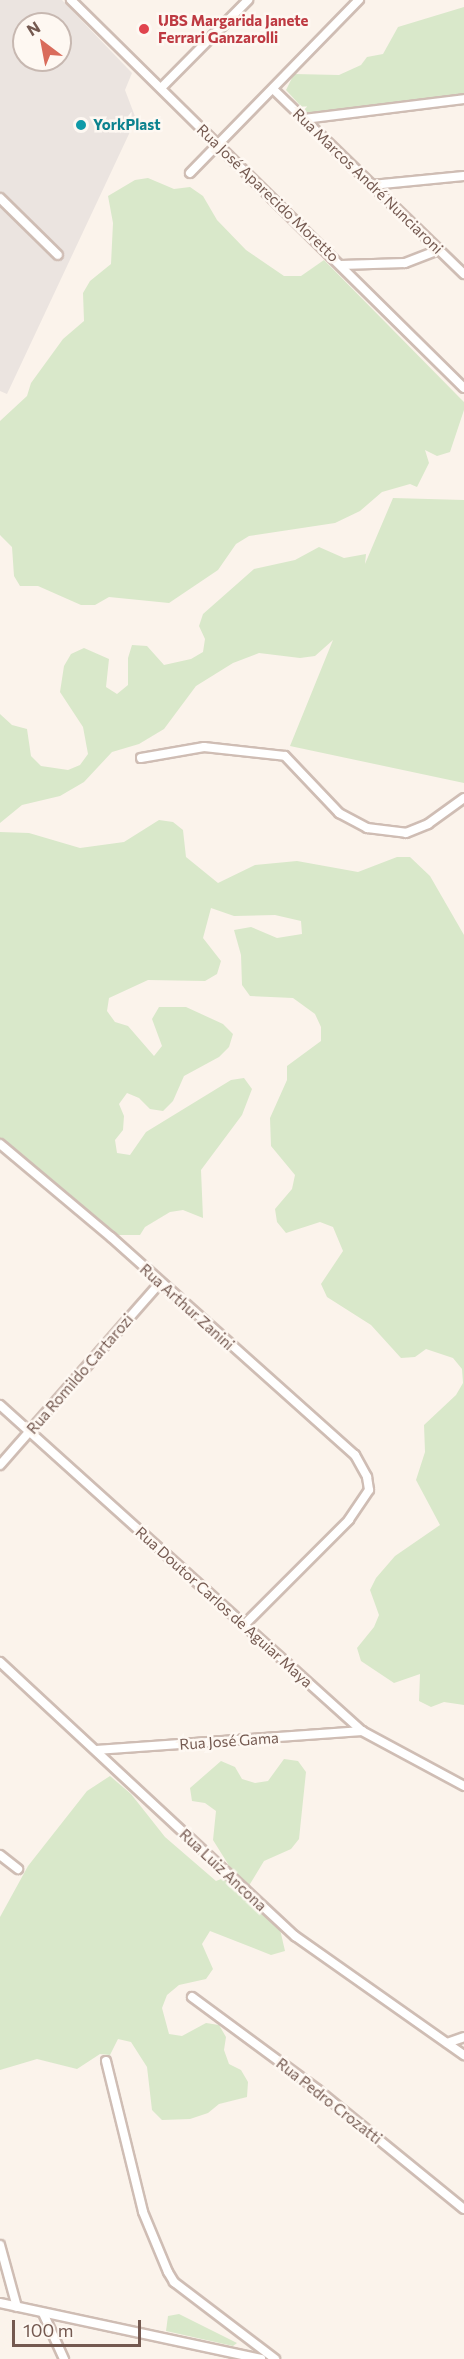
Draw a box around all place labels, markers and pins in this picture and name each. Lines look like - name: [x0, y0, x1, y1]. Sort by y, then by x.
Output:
- place label: UBS Margarida Janete Ferrari Ganzarolli: [158, 11, 309, 46]
- marker: UBS Margarida Janete Ferrari Ganzarolli: [135, 20, 153, 38]
- place label: YorkPlast: [93, 116, 160, 134]
- marker: YorkPlast: [74, 118, 88, 132]

